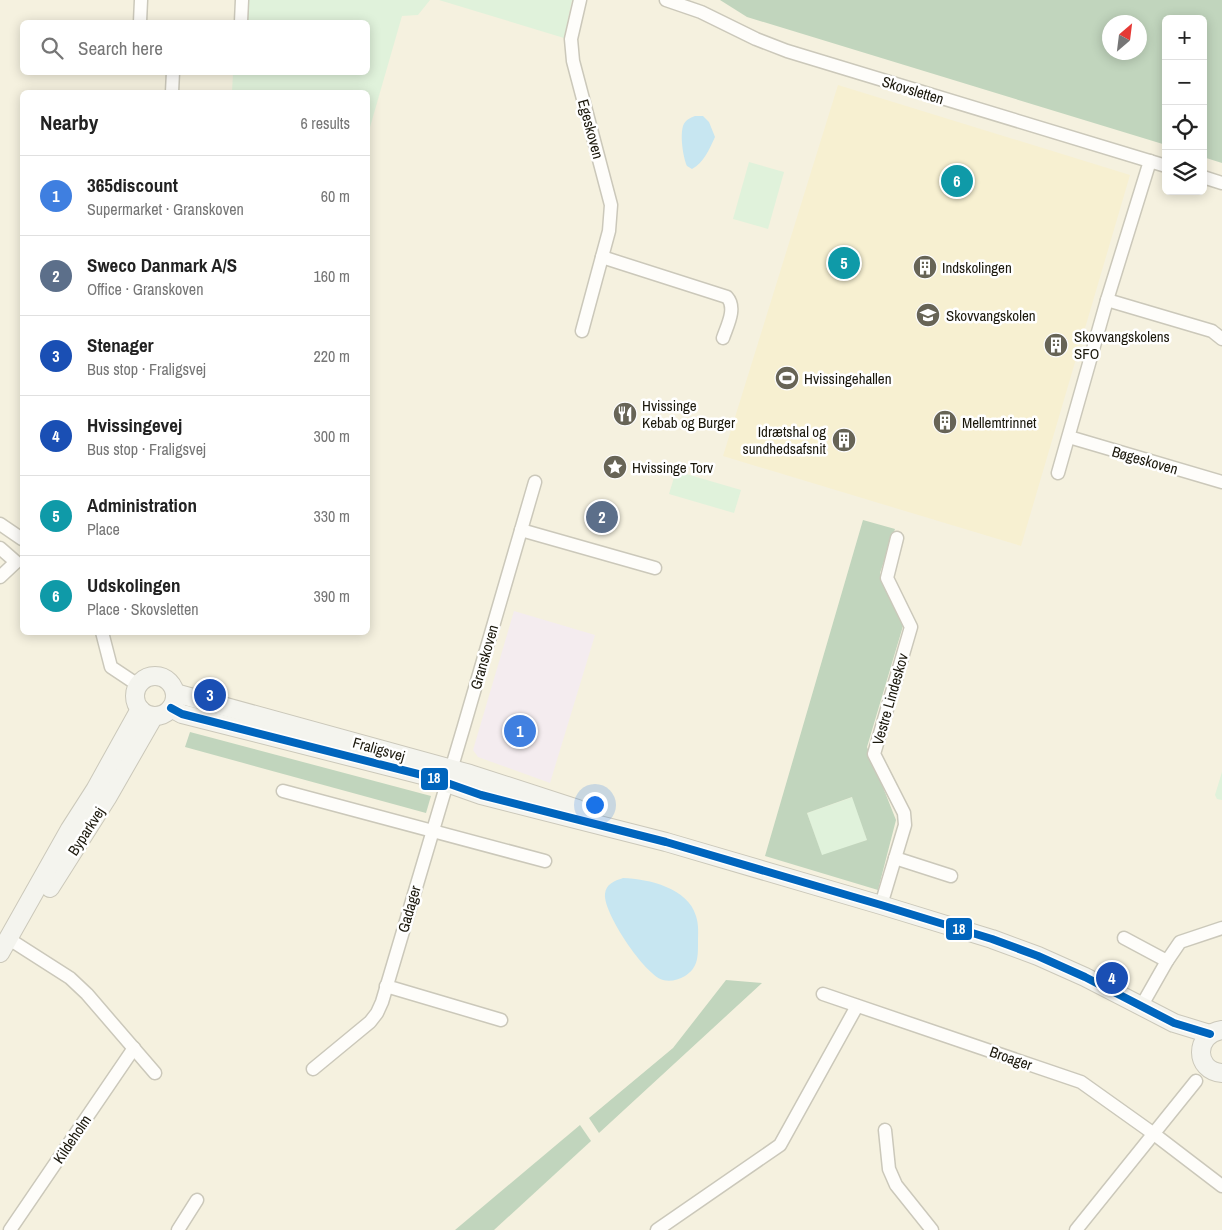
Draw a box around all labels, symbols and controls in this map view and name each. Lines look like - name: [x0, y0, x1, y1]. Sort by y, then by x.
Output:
- north arrow: [1102, 15, 1147, 60]
- map controls: [1162, 15, 1207, 195]
- button: +: [1162, 15, 1207, 60]
- search box: [20, 20, 370, 75]
- icon: search: [38, 34, 66, 62]
- text: Search here: [78, 35, 163, 61]
- button: −: [1162, 60, 1207, 105]
- street label: Skovsletten: [880, 71, 946, 109]
- street label: Egeskoven: [573, 97, 609, 161]
- button: locate: [1162, 105, 1207, 150]
- text: Nearby: [40, 108, 98, 137]
- text: 6 results: [300, 112, 350, 134]
- button: layers: [1162, 150, 1207, 195]
- pin: 6: [941, 162, 973, 200]
- text: 365discount: [87, 172, 178, 198]
- text: 1: [52, 185, 60, 207]
- text: 60 m: [321, 185, 350, 207]
- text: Supermarket · Granskoven: [87, 198, 244, 220]
- pin: 5: [828, 244, 860, 282]
- text: Sweco Danmark A/S: [87, 252, 237, 278]
- building icon: Indskolingen: [912, 254, 938, 280]
- place label: Indskolingen: [942, 257, 1012, 278]
- text: 2: [52, 265, 60, 287]
- text: 160 m: [314, 265, 350, 287]
- text: Office · Granskoven: [87, 278, 203, 300]
- school or university icon: Skovvangskolen: [915, 302, 941, 328]
- place label: Skovvangskolen: [946, 305, 1036, 326]
- place label: Skovvangskolens SFO: [1074, 326, 1170, 364]
- text: Stenager: [87, 332, 154, 358]
- building icon: Skovvangskolens SFO: [1043, 332, 1069, 358]
- text: 3: [52, 345, 60, 367]
- text: 220 m: [314, 345, 350, 367]
- text: Bus stop · Fraligsvej: [87, 358, 206, 380]
- sports icon: Hvissingehallen: [774, 365, 800, 391]
- place label: Hvissingehallen: [804, 368, 892, 389]
- place label: Hvissinge Kebab og Burger: [642, 395, 735, 433]
- restaurant icon: Hvissinge Kebab og Burger: [612, 401, 638, 427]
- building icon: Mellemtrinnet: [932, 409, 958, 435]
- text: Hvissingevej: [87, 412, 182, 438]
- place label: Mellemtrinnet: [962, 412, 1037, 433]
- place label: Idrætshal og sundhedsafsnit: [743, 421, 827, 459]
- text: 4: [52, 425, 60, 447]
- text: 300 m: [314, 425, 350, 447]
- building icon: Idrætshal og sundhedsafsnit: [831, 427, 857, 453]
- text: Bus stop · Fraligsvej: [87, 438, 206, 460]
- street label: Bøgeskoven: [1110, 441, 1180, 479]
- place icon: Hvissinge Torv: [602, 454, 628, 480]
- place label: Hvissinge Torv: [632, 457, 714, 478]
- text: Administration: [87, 492, 197, 518]
- pin: 2: [586, 498, 618, 536]
- text: 5: [52, 505, 60, 527]
- text: 330 m: [314, 505, 350, 527]
- text: Place: [87, 518, 120, 540]
- text: Udskolingen: [87, 572, 181, 598]
- text: 6: [52, 585, 60, 607]
- text: 390 m: [314, 585, 350, 607]
- text: Place · Skovsletten: [87, 598, 199, 620]
- street label: Granskoven: [465, 622, 503, 692]
- street label: Vestre Lindeskov: [867, 650, 913, 747]
- pin: 3: [194, 676, 226, 714]
- pin: 1: [504, 712, 536, 750]
- street label: Fraligsvej: [350, 732, 408, 766]
- line badge: 18: [420, 767, 449, 791]
- text: 18: [428, 769, 440, 787]
- your location: [582, 792, 608, 818]
- street label: Byparkvej: [62, 803, 110, 859]
- street label: Gadager: [392, 883, 426, 935]
- line badge: 18: [945, 917, 973, 941]
- text: 18: [953, 920, 965, 938]
- pin: 4: [1096, 959, 1128, 997]
- street label: Broager: [987, 1041, 1035, 1075]
- street label: Kildeholm: [48, 1110, 96, 1168]

